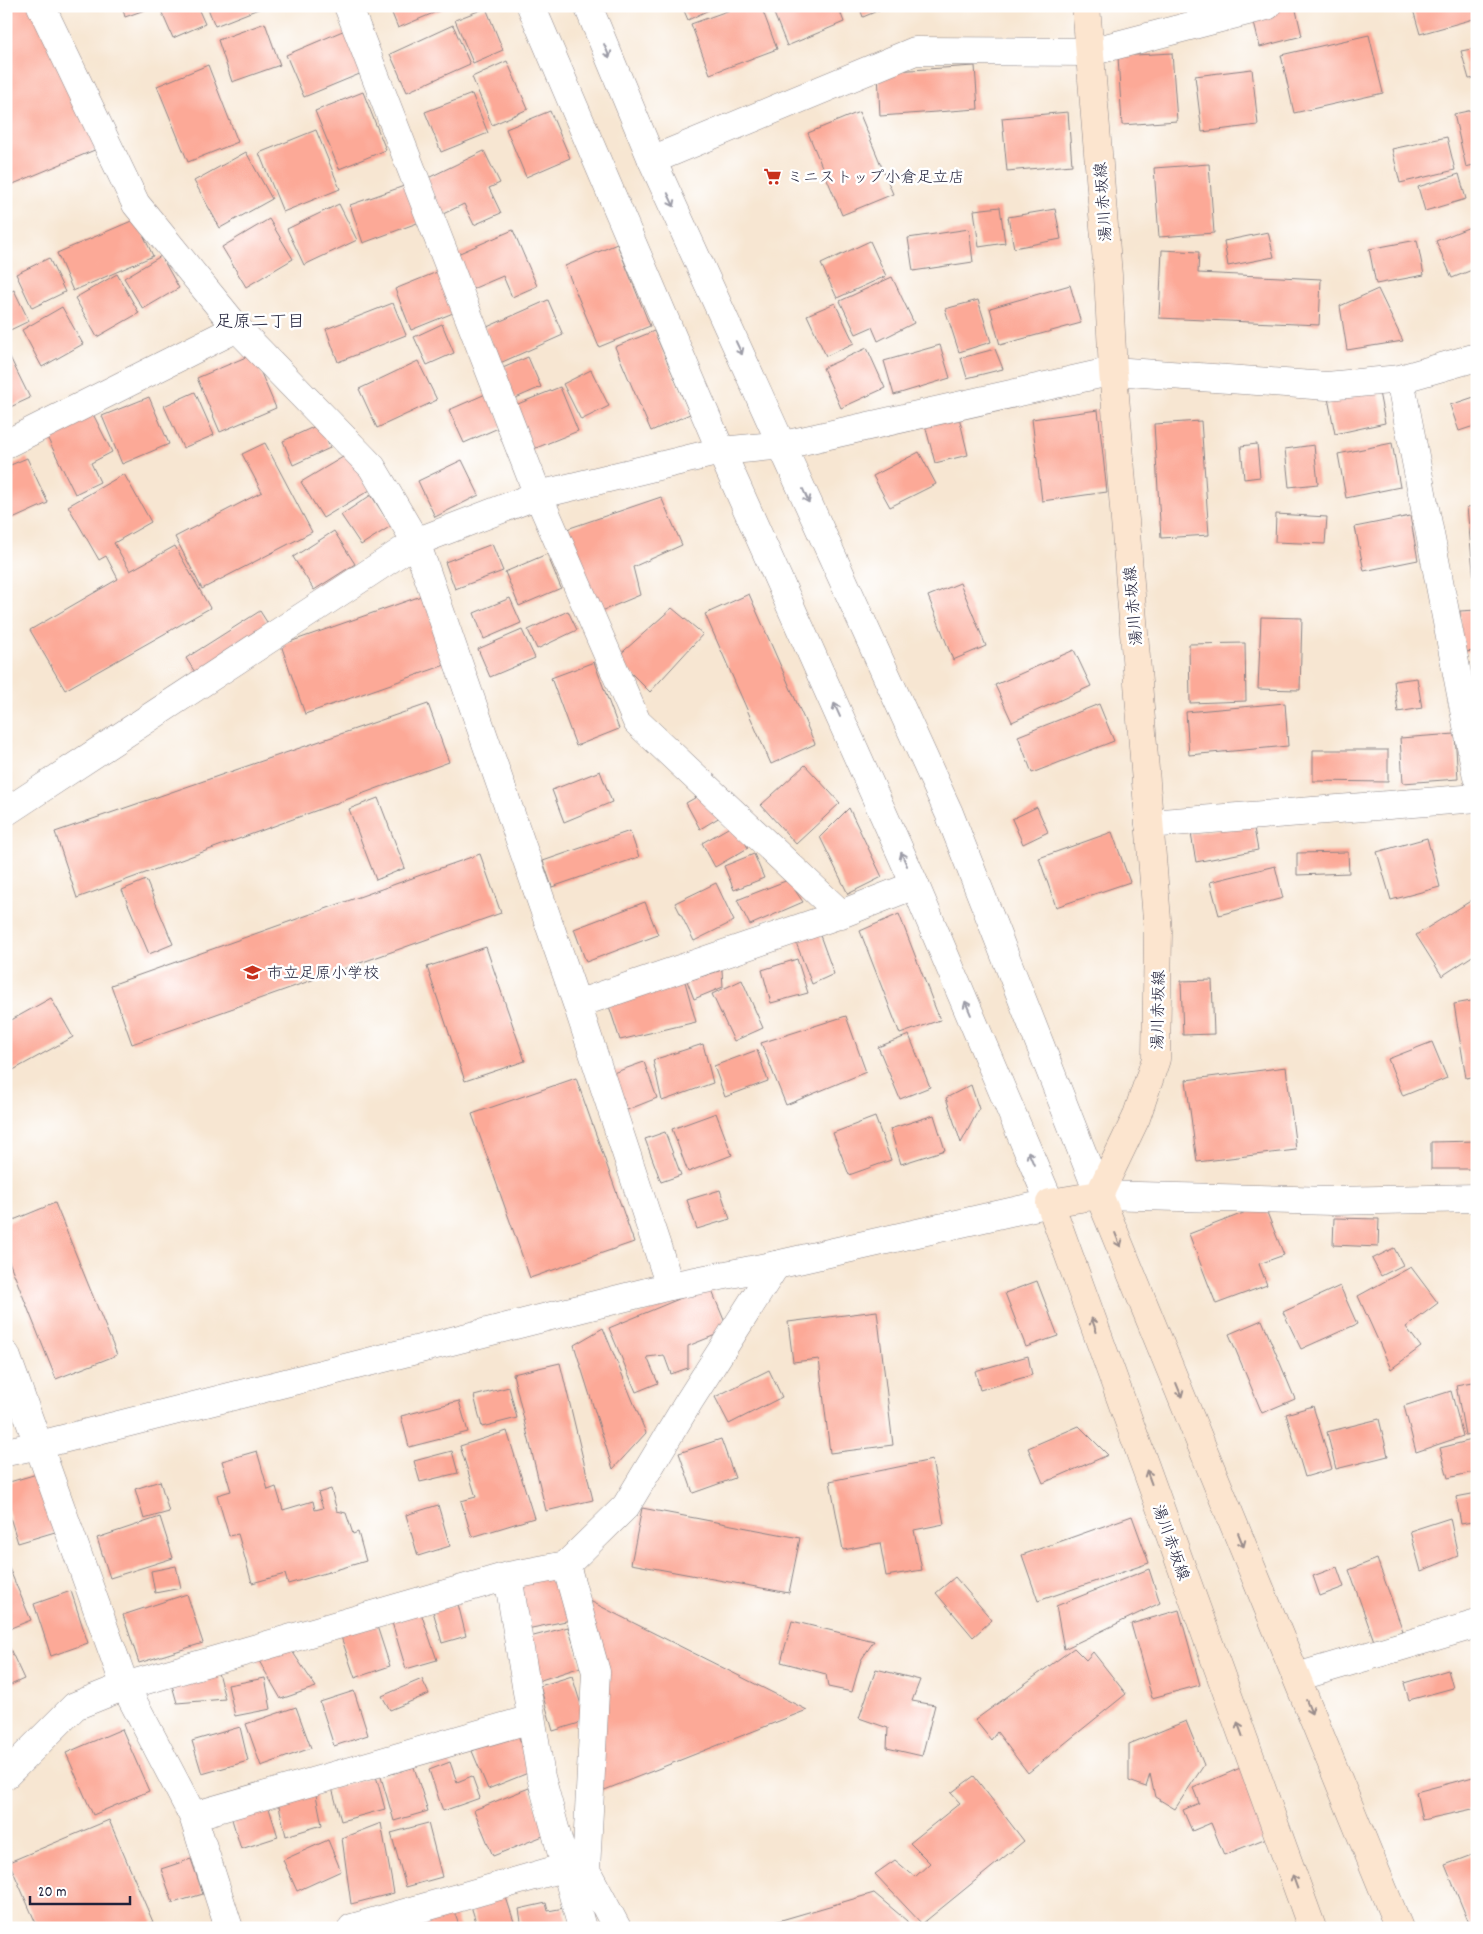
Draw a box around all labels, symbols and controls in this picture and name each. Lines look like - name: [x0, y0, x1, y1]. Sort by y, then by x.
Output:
- one-way arrow: [602, 43, 612, 58]
- street label: 湯川赤坂線: [1090, 161, 1119, 243]
- supermarket icon: ミニストップ小倉足立店: [763, 166, 783, 186]
- place label: ミニストップ小倉足立店: [787, 167, 965, 190]
- one-way arrow: [667, 192, 677, 207]
- district label: 足原二丁目: [215, 311, 305, 336]
- one-way arrow: [735, 340, 744, 355]
- one-way arrow: [802, 488, 812, 503]
- street label: 湯川赤坂線: [1120, 565, 1149, 647]
- one-way arrow: [832, 703, 842, 718]
- one-way arrow: [898, 852, 908, 867]
- school or university icon: 市立足原小学校: [243, 962, 263, 982]
- place label: 市立足原小学校: [267, 963, 379, 986]
- street label: 湯川赤坂線: [1147, 970, 1172, 1050]
- one-way arrow: [962, 1001, 972, 1016]
- one-way arrow: [1025, 1151, 1035, 1166]
- one-way arrow: [1113, 1232, 1123, 1247]
- one-way arrow: [1089, 1317, 1098, 1333]
- one-way arrow: [1175, 1382, 1185, 1397]
- one-way arrow: [1144, 1470, 1153, 1486]
- street label: 湯川赤坂線: [1145, 1501, 1194, 1584]
- one-way arrow: [1237, 1532, 1246, 1547]
- one-way arrow: [1305, 1699, 1315, 1714]
- one-way arrow: [1235, 1722, 1244, 1737]
- scale bar: [30, 1874, 130, 1906]
- one-way arrow: [1290, 1875, 1299, 1890]
- text: 20 m: [38, 1882, 66, 1904]

